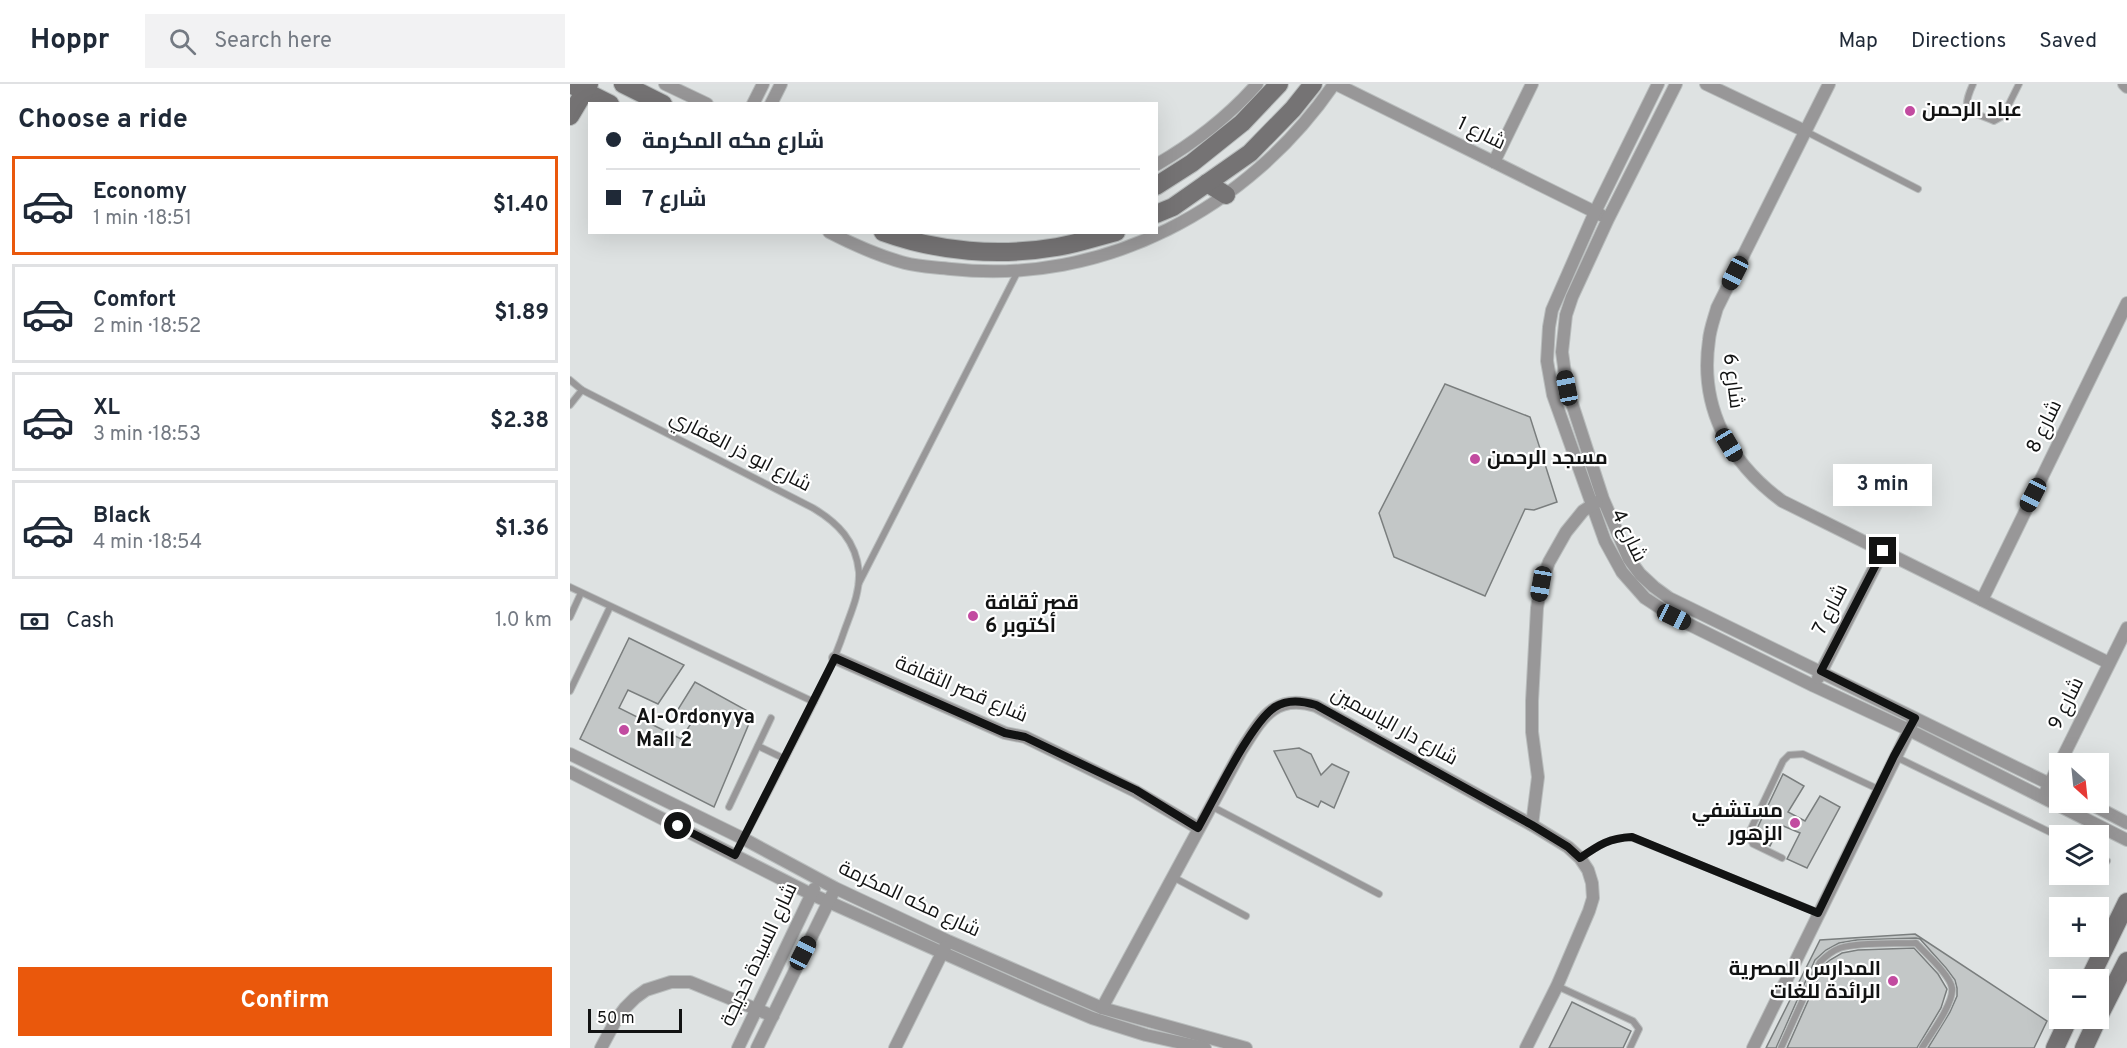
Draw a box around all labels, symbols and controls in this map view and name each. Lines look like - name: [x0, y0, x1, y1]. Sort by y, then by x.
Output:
- search box: [145, 14, 565, 68]
- text: Hoppr: [30, 23, 109, 59]
- icon: search: [166, 25, 199, 58]
- text: Search here: [214, 28, 332, 55]
- text: Map: [1838, 28, 1878, 55]
- text: Directions: [1911, 28, 2006, 55]
- text: Saved: [2039, 28, 2097, 55]
- place label: عباد الرحمن: [1922, 98, 2022, 124]
- text: Choose a ride: [18, 103, 188, 137]
- marker: عباد الرحمن: [1903, 104, 1917, 118]
- street label: شارع 1: [1452, 111, 1510, 157]
- text: شارع مكه المكرمة: [642, 129, 824, 156]
- icon: car: [21, 179, 75, 233]
- text: Economy: [93, 179, 187, 206]
- text: شارع 7: [642, 187, 706, 214]
- text: $1.40: [493, 192, 549, 219]
- text: 1 min · 18:51: [93, 206, 192, 232]
- car: [1719, 253, 1751, 293]
- icon: car: [21, 287, 75, 341]
- text: Comfort: [93, 287, 176, 314]
- text: $1.89: [494, 300, 549, 327]
- text: 2 min · 18:52: [93, 314, 201, 340]
- street label: شارع 6: [1716, 352, 1748, 410]
- car: [1555, 369, 1579, 407]
- icon: car: [21, 395, 75, 449]
- text: XL: [93, 395, 120, 422]
- street label: شارع 8: [2021, 396, 2069, 458]
- street label: شارع ابو ذر الغفاري: [664, 405, 815, 500]
- text: $2.38: [490, 408, 549, 435]
- text: 3 min · 18:53: [93, 422, 201, 448]
- car: [1712, 425, 1746, 465]
- place label: مسجد الرحمن: [1487, 446, 1608, 472]
- marker: مسجد الرحمن: [1468, 452, 1482, 466]
- callout: 3 min: [1834, 464, 1932, 506]
- text: 3 min: [1856, 472, 1909, 498]
- car: [2017, 475, 2049, 515]
- icon: car: [21, 503, 75, 557]
- text: Black: [93, 503, 151, 530]
- street label: شارع 4: [1604, 505, 1652, 567]
- text: $1.36: [495, 516, 549, 543]
- text: 4 min · 18:54: [93, 530, 202, 556]
- route end: [1869, 537, 1896, 564]
- car: [1529, 565, 1553, 603]
- street label: شارع 7: [1807, 580, 1855, 640]
- place label: قصر ثقافة 6 أكتوبر: [985, 591, 1079, 640]
- car: [1654, 601, 1694, 633]
- icon: cash: [18, 605, 51, 638]
- text: Cash: [66, 608, 115, 635]
- text: 1.0 km: [495, 608, 552, 634]
- marker: قصر ثقافة 6 أكتوبر: [966, 609, 980, 623]
- street label: شارع قصر الثقافة: [891, 650, 1031, 730]
- street label: شارع 9: [2043, 673, 2091, 735]
- street label: شارع دار الياسمين: [1326, 681, 1462, 773]
- place label: Al-Ordonyya Mall 2: [636, 705, 755, 754]
- marker: Al-Ordonyya Mall 2: [617, 723, 631, 737]
- north arrow: [2049, 753, 2109, 813]
- map controls: [2049, 753, 2109, 1029]
- place label: مستشفي الزهور: [1692, 799, 1783, 848]
- route start: [664, 812, 691, 839]
- marker: مستشفي الزهور: [1788, 816, 1802, 830]
- button: layers: [2049, 825, 2109, 885]
- street label: شارع مكه المكرمة: [834, 856, 984, 944]
- street label: شارع السيدة خديجة: [715, 879, 805, 1031]
- button: +: [2049, 897, 2109, 957]
- car: [787, 933, 819, 973]
- place label: المدارس المصرية الرائدة للغات: [1729, 957, 1881, 1006]
- button: Confirm: [18, 967, 552, 1036]
- button: −: [2049, 969, 2109, 1029]
- marker: المدارس المصرية الرائدة للغات: [1886, 974, 1900, 988]
- scale bar: [588, 1006, 682, 1034]
- text: 50 m: [597, 1009, 635, 1029]

